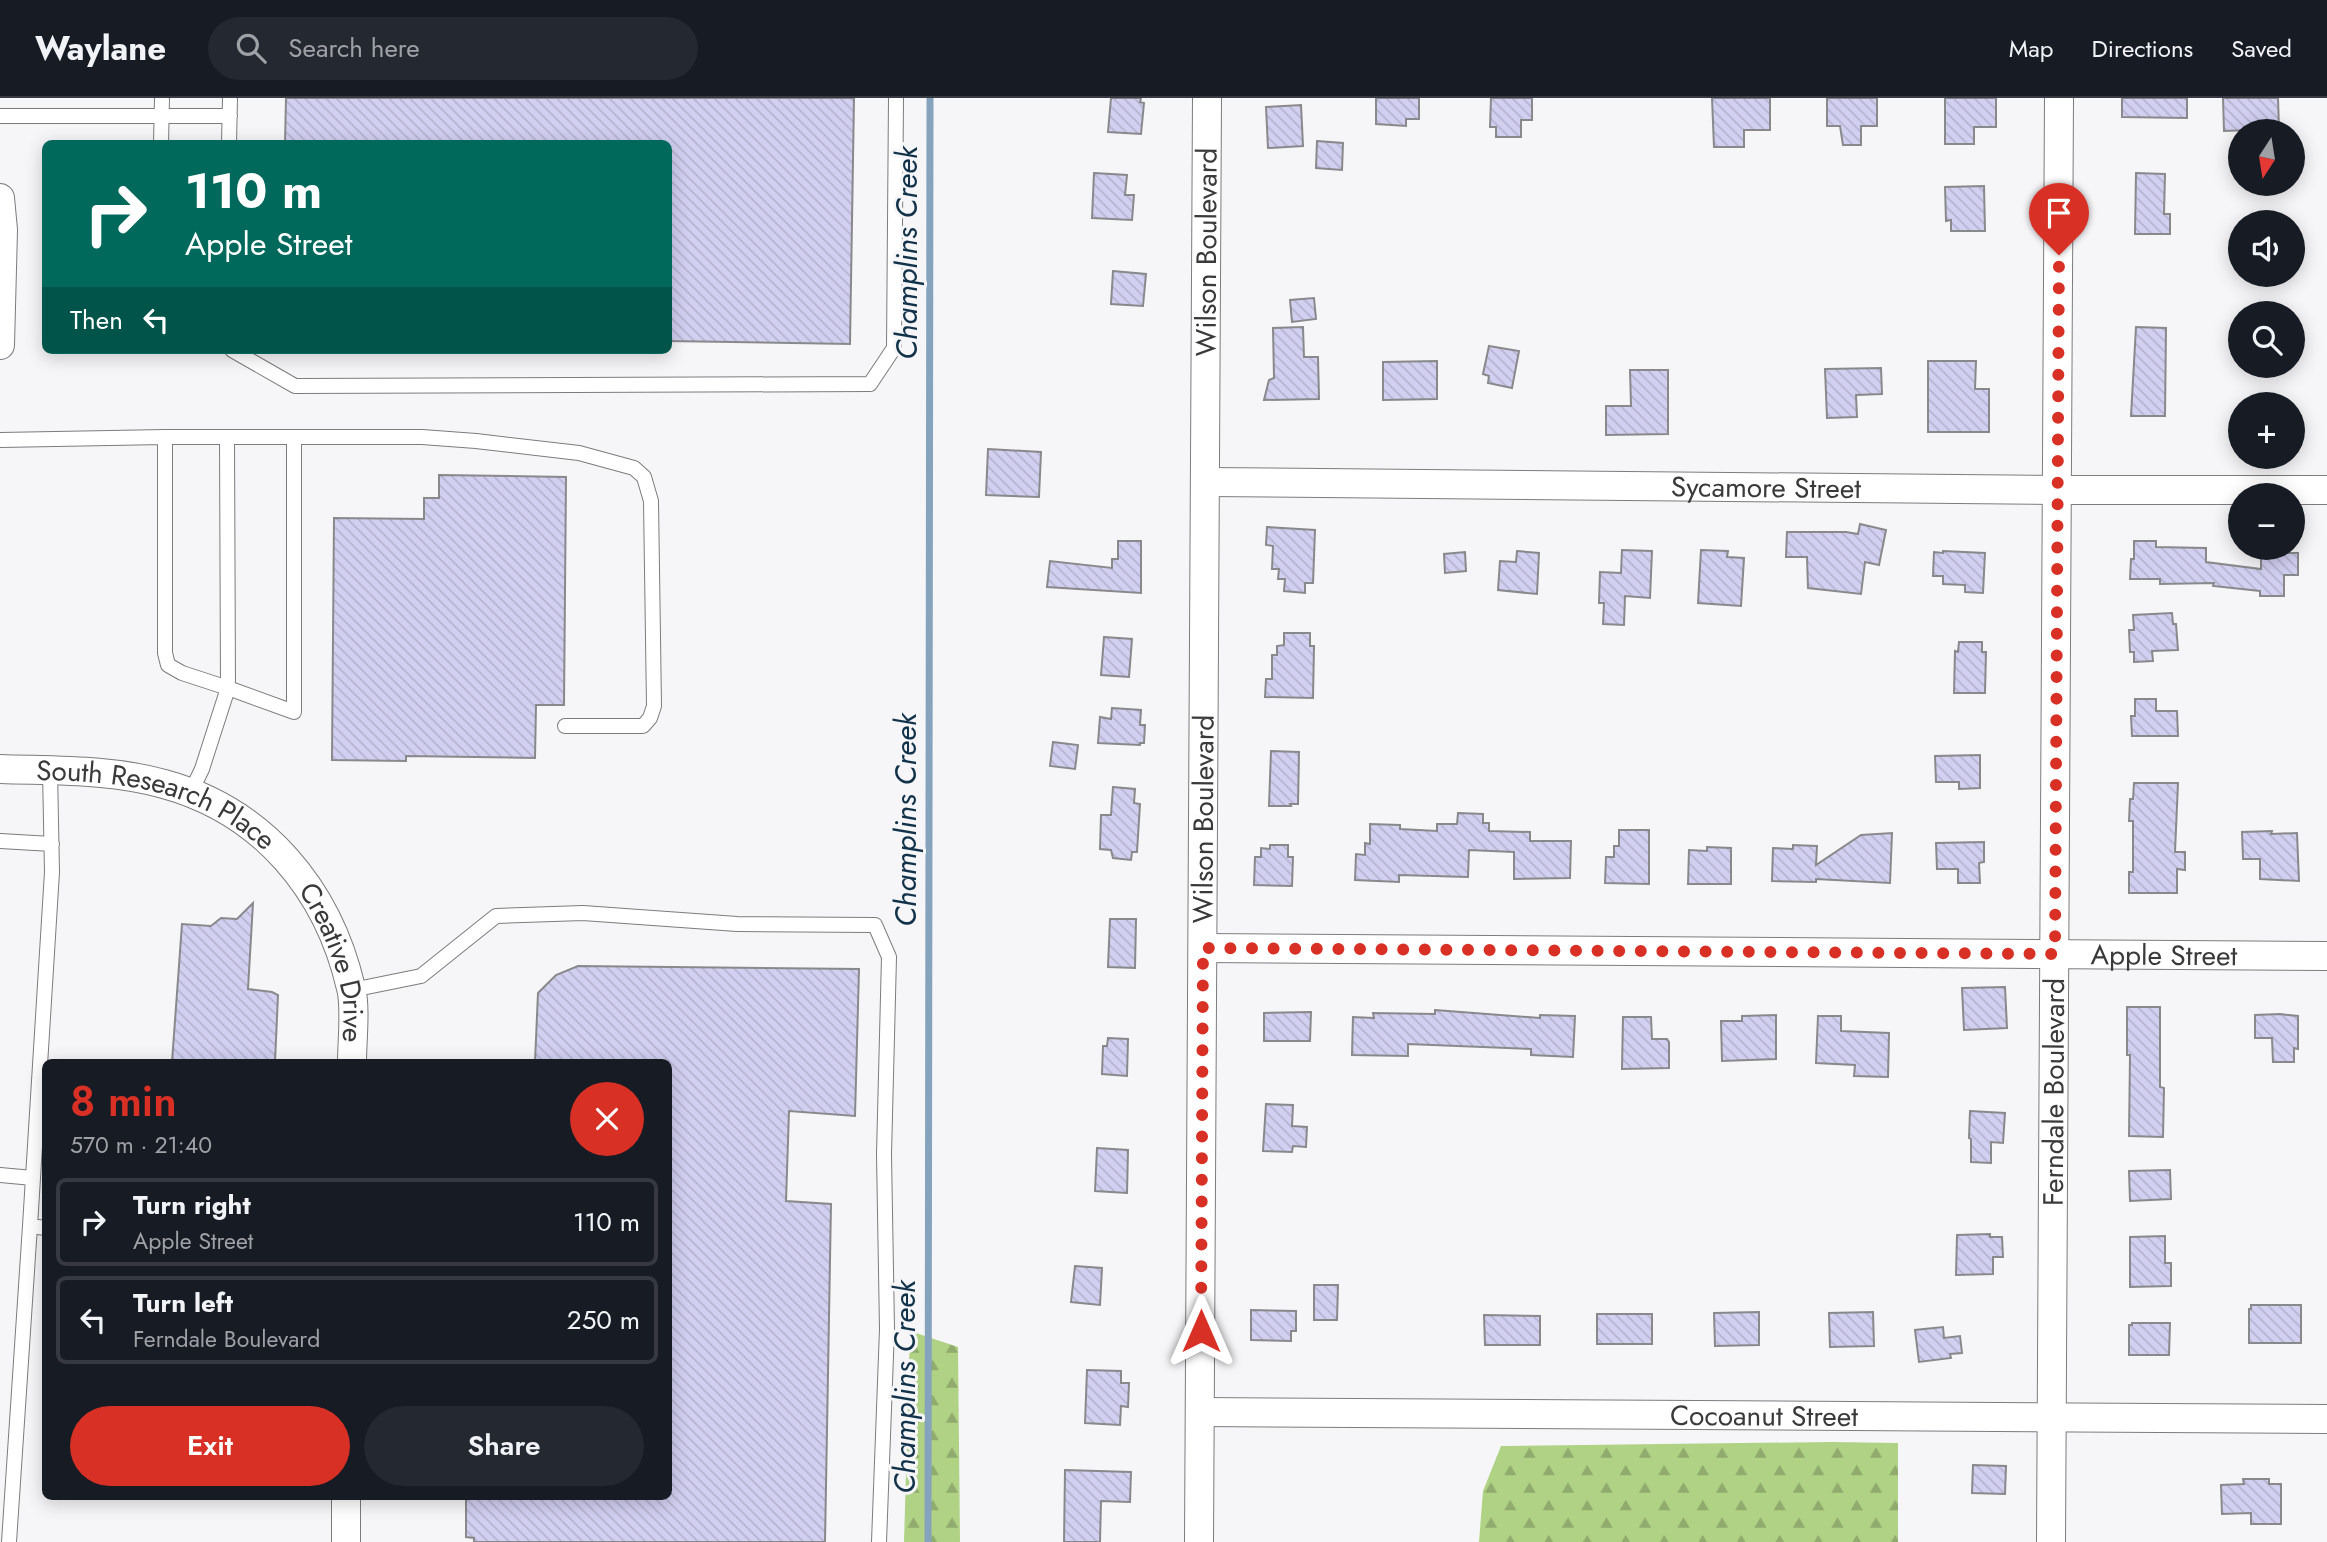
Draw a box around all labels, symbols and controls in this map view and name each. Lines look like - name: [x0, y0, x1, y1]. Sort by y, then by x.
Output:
- search box: [208, 17, 698, 80]
- text: Waylane: [35, 25, 166, 72]
- icon: search: [232, 29, 270, 67]
- text: Search here: [288, 29, 420, 67]
- text: Map: [2009, 31, 2054, 66]
- text: Directions: [2092, 31, 2193, 66]
- text: Saved: [2231, 31, 2292, 66]
- north arrow: [2228, 119, 2305, 196]
- map controls: [2228, 119, 2305, 560]
- water label: Champlins Creek: [885, 145, 928, 360]
- street label: Wilson Boulevard: [1186, 148, 1228, 356]
- text: 110 m: [185, 156, 322, 226]
- icon: right: [70, 168, 161, 259]
- pin: [2029, 183, 2089, 255]
- icon: arrive: [2040, 194, 2078, 232]
- button: sound: [2228, 210, 2305, 287]
- text: Apple Street: [185, 221, 352, 267]
- text: Then: [70, 301, 123, 339]
- icon: left: [137, 301, 175, 339]
- button: search: [2228, 301, 2305, 378]
- button: +: [2228, 392, 2305, 469]
- street label: Sycamore Street: [1671, 466, 1861, 509]
- button: −: [2228, 483, 2305, 560]
- water label: Champlins Creek: [884, 712, 927, 927]
- street label: Wilson Boulevard: [1182, 715, 1225, 923]
- street label: South Research Place: [36, 750, 285, 860]
- street label: Creative Drive: [289, 874, 374, 1043]
- street label: Apple Street: [2091, 934, 2238, 976]
- street label: Ferndale Boulevard: [2033, 978, 2075, 1206]
- text: 8 min: [70, 1071, 177, 1132]
- button: close: [570, 1082, 644, 1156]
- text: 570 m · 21:40: [70, 1128, 212, 1162]
- text: Turn right: [133, 1186, 251, 1224]
- icon: right: [74, 1203, 112, 1241]
- text: 110 m: [573, 1203, 640, 1241]
- text: Apple Street: [133, 1224, 253, 1258]
- water label: Champlins Creek: [883, 1279, 926, 1494]
- text: Turn left: [133, 1284, 233, 1322]
- position arrow: [1164, 1294, 1238, 1368]
- icon: left: [74, 1301, 112, 1339]
- text: 250 m: [567, 1301, 640, 1339]
- text: Ferndale Boulevard: [133, 1322, 320, 1356]
- street label: Cocoanut Street: [1670, 1395, 1858, 1437]
- button: Exit: [70, 1406, 350, 1486]
- button: Share: [364, 1406, 644, 1486]

